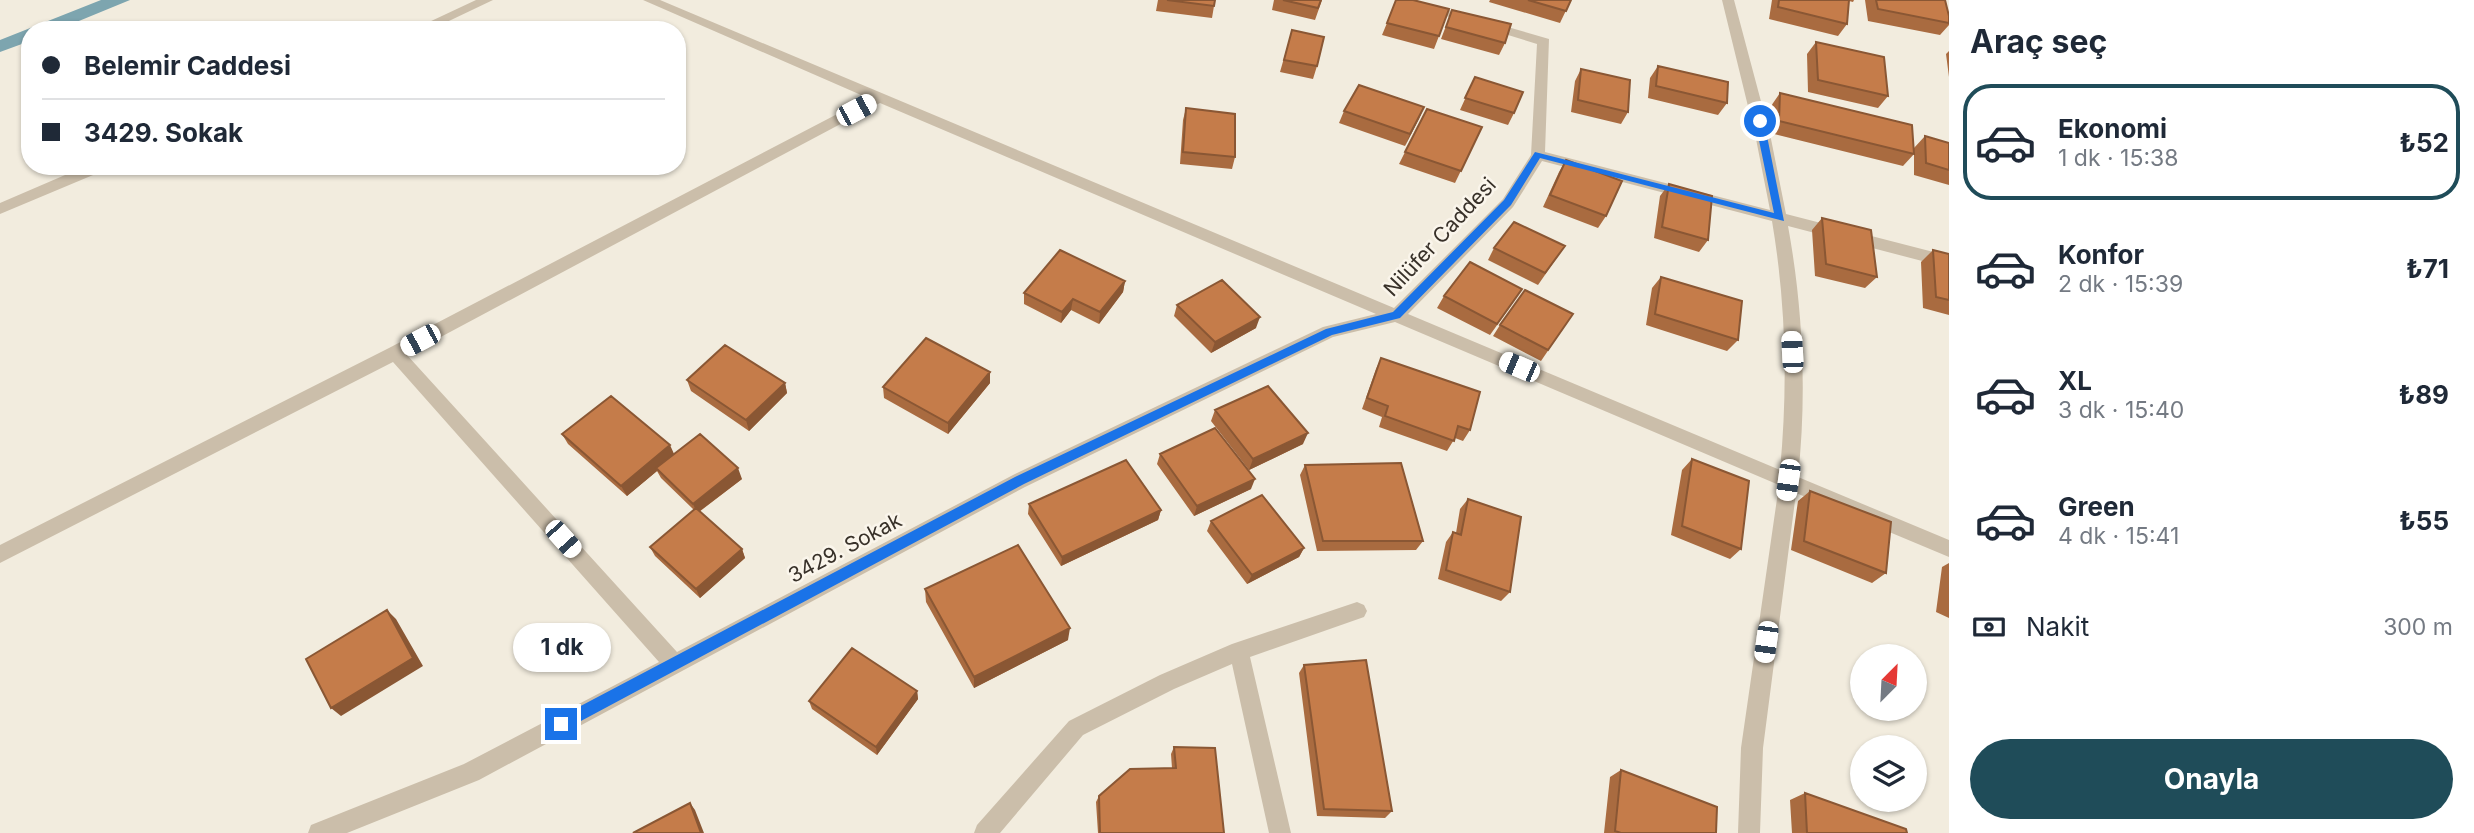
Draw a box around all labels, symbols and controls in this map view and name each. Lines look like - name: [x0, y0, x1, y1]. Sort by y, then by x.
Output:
- text: Araç seç: [1970, 22, 2107, 61]
- text: Belemir Caddesi: [84, 50, 291, 81]
- car: [833, 91, 880, 129]
- route start: [1744, 105, 1776, 137]
- icon: car: [1974, 111, 2037, 174]
- text: Ekonomi: [2058, 113, 2167, 144]
- text: 3429. Sokak: [84, 117, 243, 148]
- text: ₺52: [2399, 127, 2449, 158]
- text: 1 dk · 15:38: [2058, 144, 2179, 172]
- street label: Nilüfer Caddesi: [1378, 172, 1501, 301]
- icon: car: [1974, 237, 2037, 300]
- text: Konfor: [2058, 239, 2144, 270]
- text: ₺71: [2406, 253, 2449, 284]
- text: 2 dk · 15:39: [2058, 270, 2183, 298]
- car: [397, 321, 444, 359]
- car: [1781, 330, 1804, 374]
- car: [1496, 349, 1543, 385]
- icon: car: [1974, 363, 2037, 426]
- text: XL: [2058, 365, 2092, 396]
- text: ₺89: [2398, 379, 2449, 410]
- text: 3 dk · 15:40: [2058, 396, 2184, 424]
- car: [1775, 458, 1802, 502]
- icon: car: [1974, 489, 2037, 552]
- text: Green: [2058, 491, 2135, 522]
- text: ₺55: [2399, 505, 2449, 536]
- street label: 3429. Sokak: [784, 507, 906, 588]
- car: [542, 516, 585, 562]
- text: 4 dk · 15:41: [2058, 522, 2179, 550]
- icon: cash: [1970, 608, 2008, 646]
- text: Nakit: [2026, 611, 2089, 642]
- text: 300 m: [2383, 613, 2453, 641]
- car: [1753, 620, 1780, 664]
- callout: 1 dk: [512, 622, 610, 672]
- text: 1 dk: [540, 633, 584, 661]
- north arrow: [1850, 644, 1927, 721]
- map controls: [1850, 644, 1927, 812]
- route end: [545, 708, 577, 740]
- button: layers: [1850, 735, 1927, 812]
- button: Onayla: [1970, 739, 2453, 819]

